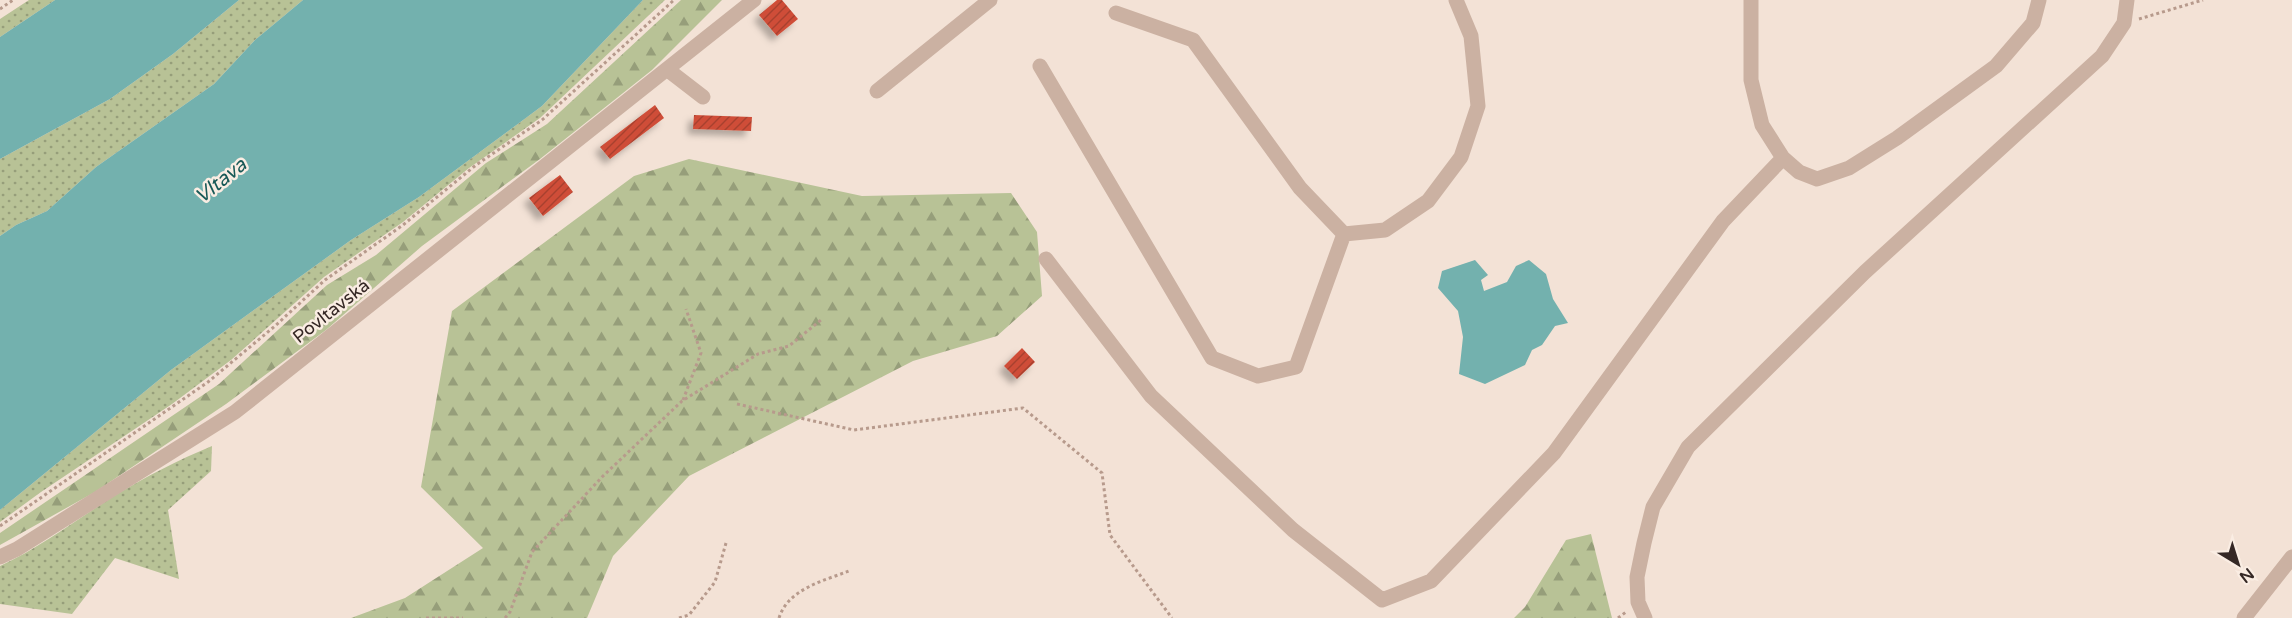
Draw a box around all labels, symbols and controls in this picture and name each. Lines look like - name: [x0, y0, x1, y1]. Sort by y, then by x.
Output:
- water label: Vltava: [190, 153, 252, 209]
- street label: Povltavská: [288, 274, 374, 348]
- north arrow: [2208, 534, 2268, 594]
- text: N: [2235, 563, 2258, 587]

